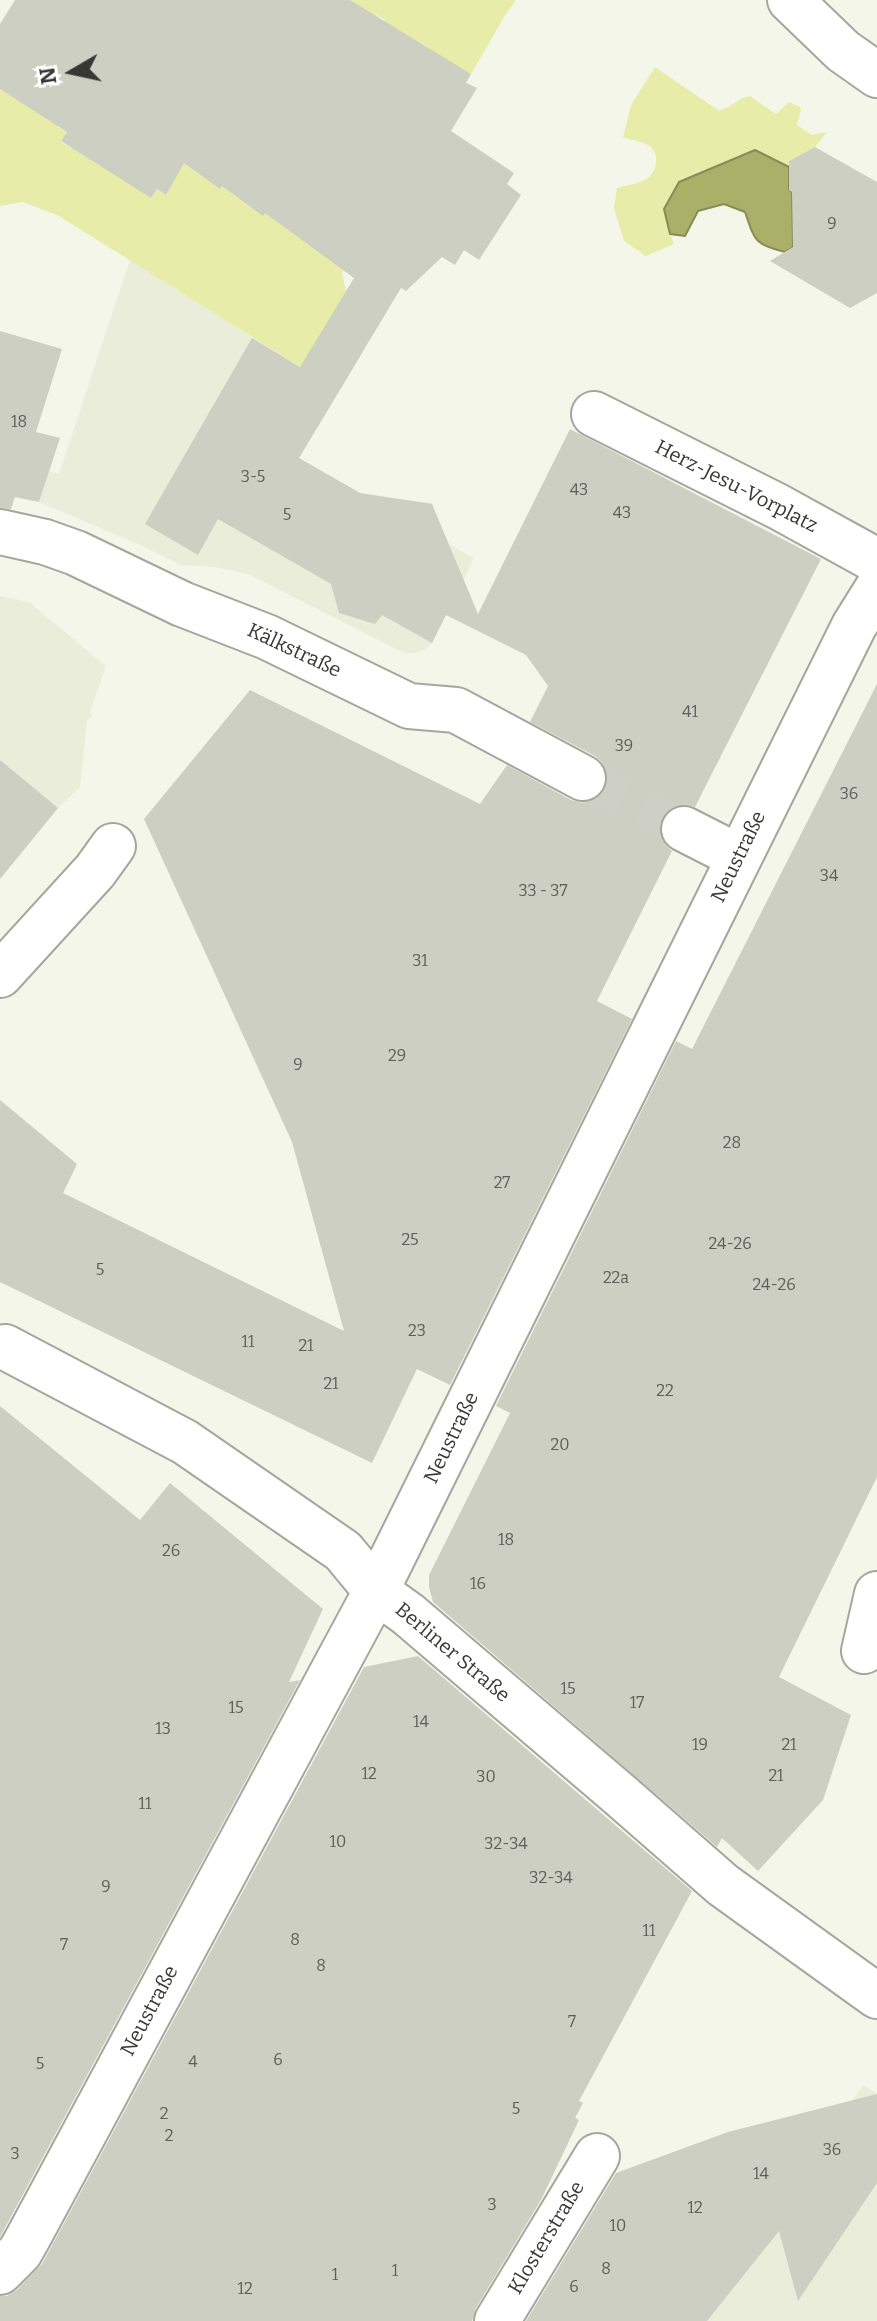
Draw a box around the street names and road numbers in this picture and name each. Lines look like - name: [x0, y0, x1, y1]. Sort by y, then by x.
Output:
- street label: Herz-Jesu-Vorplatz: [651, 436, 821, 538]
- street label: Kälkstraße: [243, 619, 345, 683]
- street label: Neustraße: [707, 807, 771, 907]
- street label: Neustraße: [420, 1388, 484, 1488]
- street label: Berliner Straße: [390, 1598, 514, 1708]
- street label: Neustraße: [116, 1962, 184, 2060]
- street label: Klosterstraße: [504, 2177, 590, 2299]

